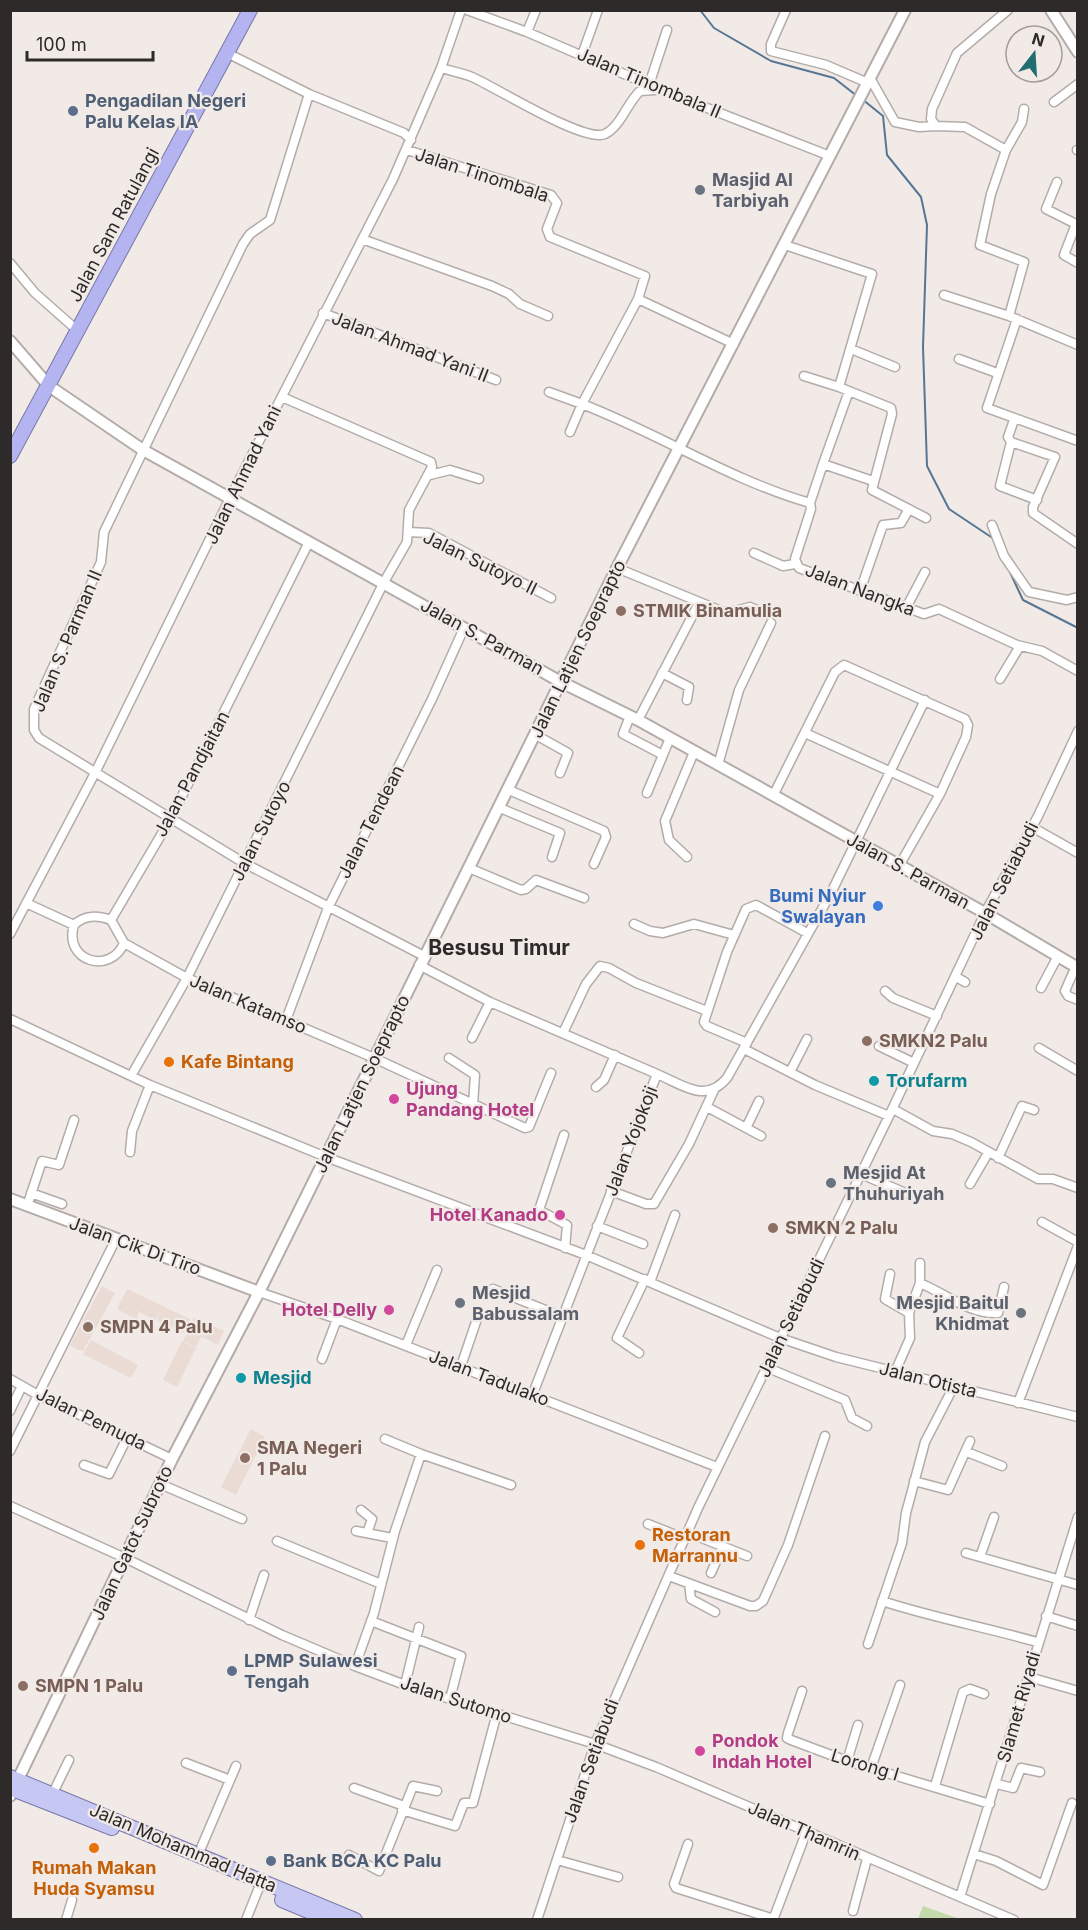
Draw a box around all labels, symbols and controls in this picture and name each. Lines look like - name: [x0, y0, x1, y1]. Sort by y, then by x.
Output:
- scale bar: [27, 24, 153, 62]
- north arrow: [1004, 24, 1064, 84]
- text: N: [1030, 28, 1047, 51]
- text: 100 m: [36, 34, 87, 55]
- street label: Jalan Tinombala II: [574, 43, 724, 122]
- place label: Pengadilan Negeri Palu Kelas IA: [85, 90, 246, 132]
- marker: Pengadilan Negeri Palu Kelas IA: [66, 104, 80, 118]
- street label: Jalan Tinombala: [413, 143, 552, 206]
- street label: Jalan Sam Ratulangi: [64, 144, 163, 305]
- place label: Masjid Al Tarbiyah: [712, 169, 793, 211]
- marker: Masjid Al Tarbiyah: [693, 183, 707, 197]
- street label: Jalan Ahmad Yani II: [329, 307, 492, 386]
- street label: Jalan Ahmad Yani: [200, 402, 285, 548]
- street label: Jalan Sutoyo II: [420, 526, 541, 599]
- street label: Jalan Latjen Soeprapto: [525, 556, 630, 741]
- street label: Jalan Nangka: [802, 559, 918, 620]
- street label: Jalan S. Parman II: [27, 567, 106, 715]
- street label: Jalan S. Parman: [417, 594, 547, 679]
- place label: STMIK Binamulia: [633, 600, 782, 621]
- marker: STMIK Binamulia: [614, 604, 628, 618]
- street label: Jalan Pandjaitan: [150, 707, 234, 840]
- street label: Jalan Tendean: [333, 762, 408, 882]
- street label: Jalan Sutoyo: [226, 777, 295, 884]
- street label: Jalan Setiabudi: [965, 818, 1042, 943]
- street label: Jalan S. Parman: [843, 828, 973, 913]
- place label: Bumi Nyiur Swalayan: [769, 885, 866, 927]
- marker: Bumi Nyiur Swalayan: [871, 899, 885, 913]
- district label: Besusu Timur: [428, 935, 570, 960]
- street label: Jalan Katamso: [187, 969, 310, 1038]
- street label: Jalan Latjen Soeprapto: [309, 991, 414, 1176]
- place label: SMKN2 Palu: [879, 1030, 988, 1051]
- marker: SMKN2 Palu: [860, 1034, 874, 1048]
- place label: Kafe Bintang: [181, 1051, 294, 1072]
- marker: Kafe Bintang: [162, 1055, 176, 1069]
- place label: Torufarm: [886, 1070, 967, 1091]
- marker: Torufarm: [867, 1074, 881, 1088]
- place label: Ujung Pandang Hotel: [406, 1078, 534, 1120]
- street label: Jalan Yojokoji: [600, 1083, 661, 1199]
- marker: Ujung Pandang Hotel: [387, 1092, 401, 1106]
- place label: Mesjid At Thuhuriyah: [843, 1162, 945, 1204]
- marker: Mesjid At Thuhuriyah: [824, 1176, 838, 1190]
- place label: Hotel Kanado: [430, 1204, 548, 1225]
- marker: Hotel Kanado: [553, 1208, 567, 1222]
- street label: Jalan Cik Di Tiro: [66, 1212, 204, 1279]
- place label: SMKN 2 Palu: [785, 1217, 898, 1238]
- marker: SMKN 2 Palu: [766, 1221, 780, 1235]
- street label: Jalan Setiabudi: [753, 1255, 828, 1381]
- place label: Mesjid Babussalam: [472, 1282, 579, 1324]
- place label: Mesjid Baitul Khidmat: [896, 1292, 1009, 1334]
- marker: Mesjid Babussalam: [453, 1296, 467, 1310]
- place label: Hotel Delly: [282, 1299, 377, 1320]
- marker: Hotel Delly: [382, 1303, 396, 1317]
- marker: Mesjid Baitul Khidmat: [1014, 1306, 1028, 1320]
- place label: SMPN 4 Palu: [100, 1316, 213, 1337]
- marker: SMPN 4 Palu: [81, 1320, 95, 1334]
- street label: Jalan Tadulako: [426, 1345, 552, 1410]
- street label: Jalan Otista: [877, 1357, 979, 1402]
- place label: Mesjid: [253, 1367, 312, 1388]
- marker: Mesjid: [234, 1371, 248, 1385]
- street label: Jalan Pemuda: [33, 1383, 150, 1454]
- place label: SMA Negeri 1 Palu: [257, 1437, 362, 1479]
- marker: SMA Negeri 1 Palu: [238, 1451, 252, 1465]
- street label: Jalan Gatot Subroto: [86, 1462, 177, 1624]
- place label: Restoran Marrannu: [652, 1524, 738, 1566]
- marker: Restoran Marrannu: [633, 1538, 647, 1552]
- street label: Slamet Riyadi: [993, 1649, 1044, 1765]
- place label: LPMP Sulawesi Tengah: [244, 1650, 378, 1692]
- marker: LPMP Sulawesi Tengah: [225, 1664, 239, 1678]
- street label: Jalan Sutomo: [398, 1672, 514, 1727]
- place label: SMPN 1 Palu: [35, 1675, 143, 1696]
- marker: SMPN 1 Palu: [16, 1679, 30, 1693]
- street label: Jalan Setiabudi: [558, 1696, 623, 1826]
- place label: Pondok Indah Hotel: [712, 1730, 812, 1772]
- marker: Pondok Indah Hotel: [693, 1744, 707, 1758]
- street label: Lorong I: [829, 1744, 902, 1785]
- street label: Jalan Thamrin: [745, 1796, 864, 1865]
- street label: Jalan Mohammad Hatta: [87, 1799, 280, 1896]
- marker: Rumah Makan Huda Syamsu: [87, 1841, 101, 1855]
- place label: Bank BCA KC Palu: [283, 1850, 441, 1871]
- marker: Bank BCA KC Palu: [264, 1854, 278, 1868]
- place label: Rumah Makan Huda Syamsu: [32, 1857, 156, 1899]

